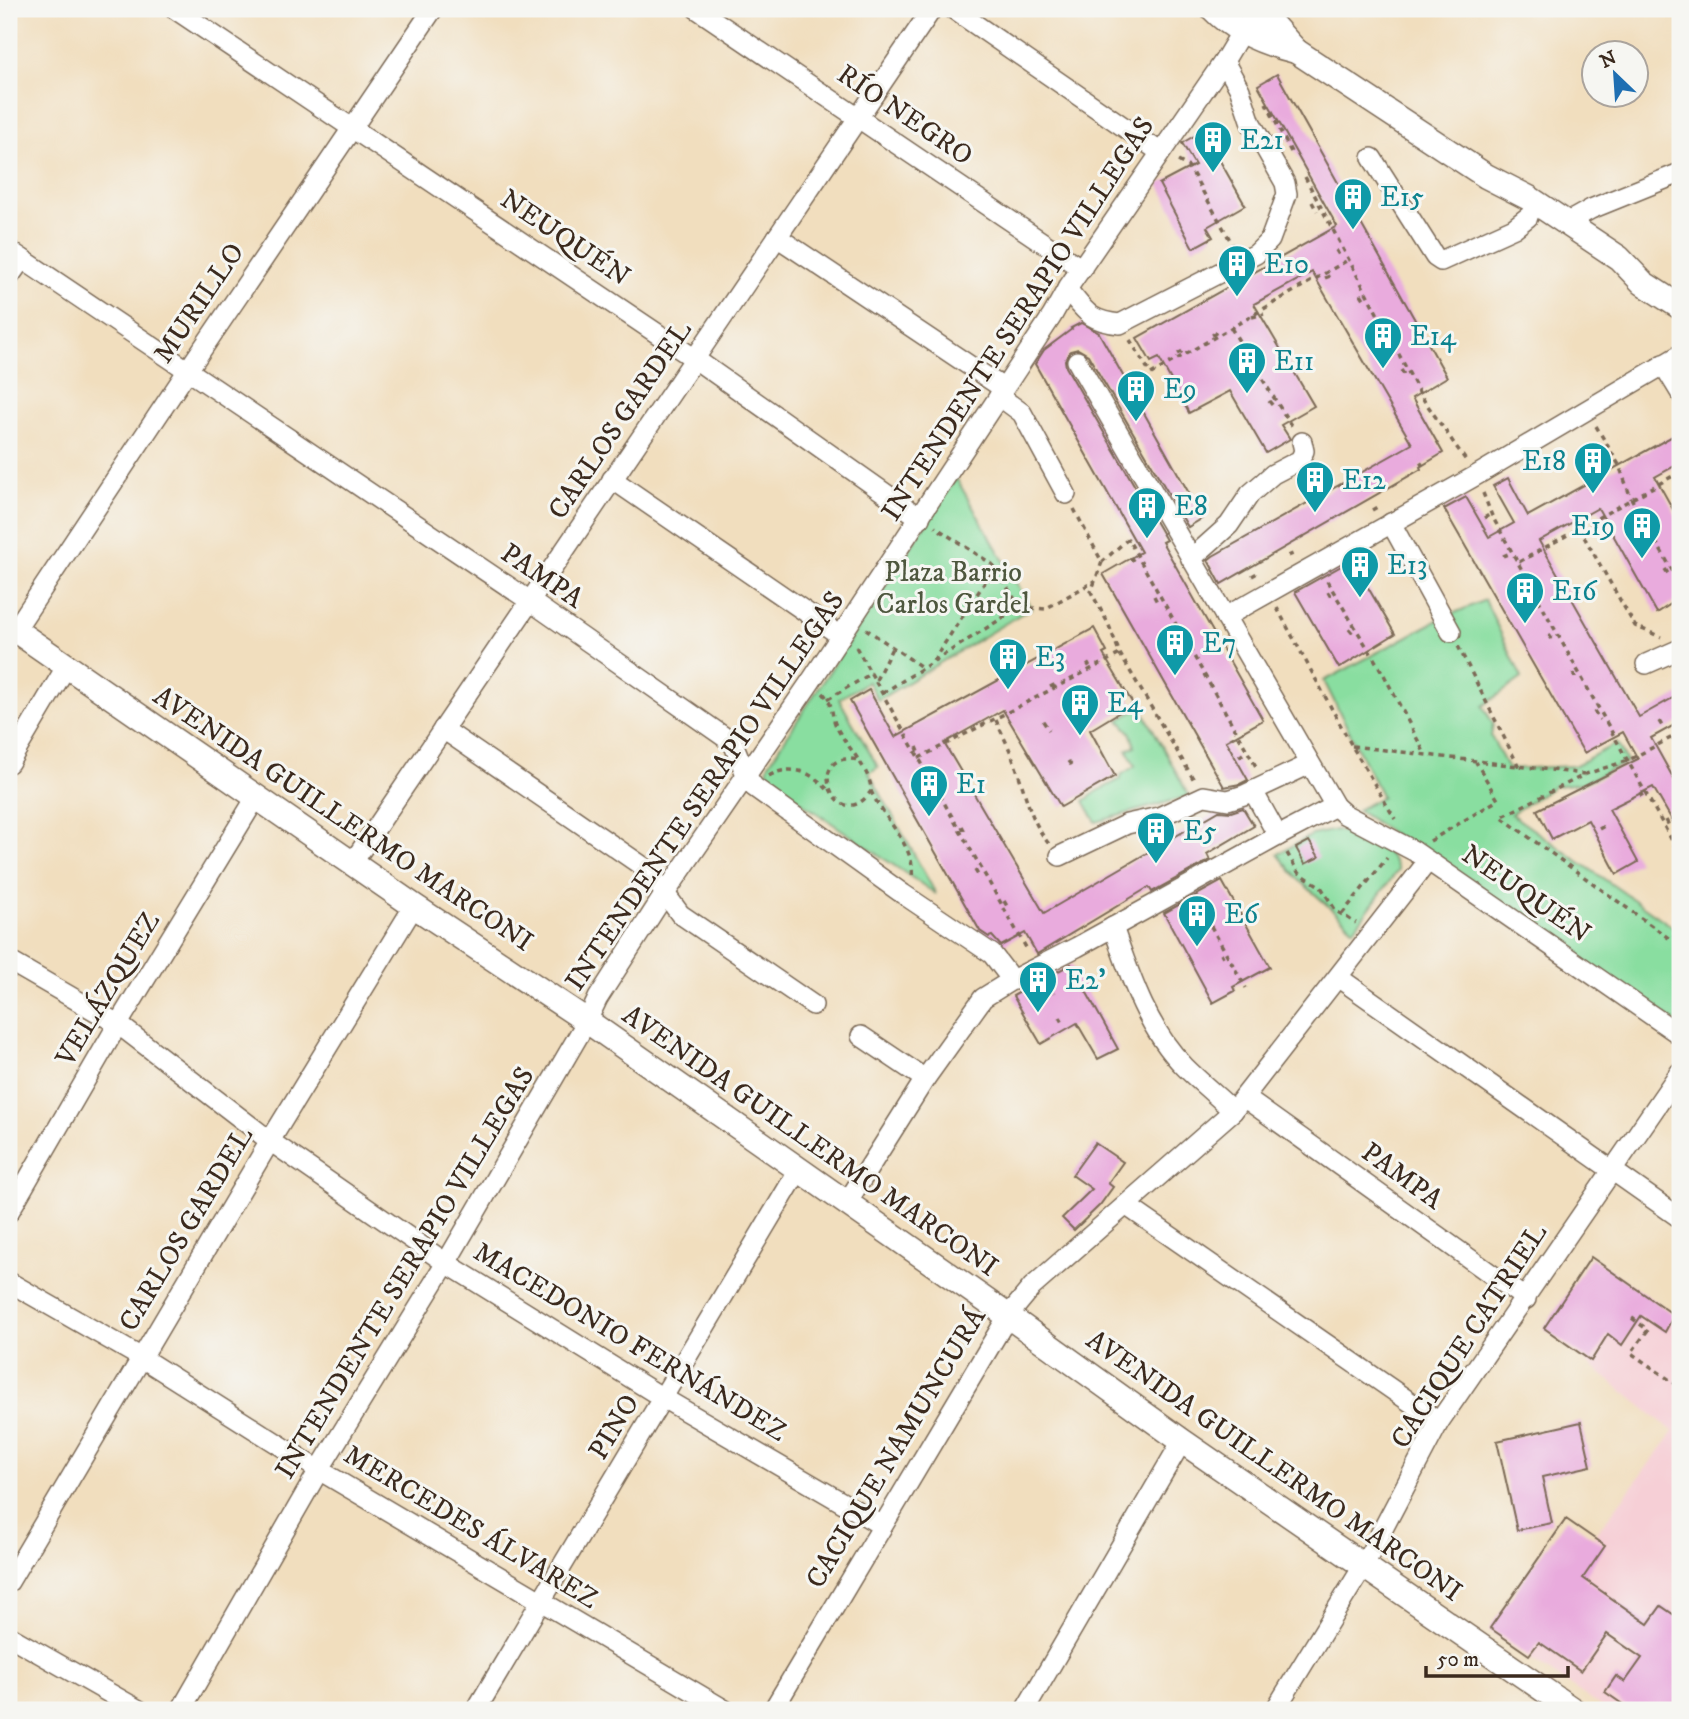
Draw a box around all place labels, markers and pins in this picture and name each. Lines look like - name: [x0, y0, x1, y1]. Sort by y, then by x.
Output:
- building icon: E21: [1192, 119, 1234, 174]
- place label: E21: [1240, 123, 1284, 158]
- building icon: E15: [1332, 176, 1374, 231]
- place label: E15: [1380, 180, 1424, 215]
- building icon: E10: [1216, 243, 1258, 298]
- place label: E10: [1264, 247, 1309, 282]
- building icon: E14: [1362, 315, 1404, 370]
- place label: E14: [1410, 319, 1457, 354]
- building icon: E11: [1226, 340, 1268, 395]
- place label: E11: [1274, 344, 1314, 379]
- building icon: E9: [1115, 368, 1157, 423]
- place label: E9: [1163, 372, 1197, 407]
- building icon: E18: [1572, 440, 1614, 495]
- place label: E18: [1522, 444, 1566, 479]
- building icon: E12: [1294, 459, 1336, 514]
- place label: E12: [1342, 463, 1386, 498]
- building icon: E8: [1126, 485, 1168, 540]
- place label: E8: [1174, 489, 1208, 524]
- building icon: E19: [1621, 505, 1663, 560]
- place label: E19: [1571, 509, 1615, 544]
- building icon: E13: [1339, 544, 1381, 599]
- place label: E13: [1387, 548, 1428, 583]
- building icon: E16: [1504, 570, 1546, 625]
- place label: E16: [1552, 574, 1598, 609]
- building icon: E7: [1154, 622, 1196, 677]
- place label: E7: [1202, 626, 1237, 661]
- building icon: E3: [987, 636, 1029, 691]
- place label: E3: [1035, 640, 1065, 675]
- building icon: E4: [1059, 682, 1101, 737]
- place label: E4: [1107, 686, 1144, 721]
- building icon: E1: [908, 763, 950, 818]
- place label: E1: [956, 767, 986, 802]
- building icon: E5: [1135, 810, 1177, 865]
- place label: E5: [1183, 814, 1217, 849]
- building icon: E6: [1176, 893, 1218, 948]
- place label: E6: [1224, 897, 1260, 932]
- building icon: E2': [1017, 959, 1059, 1014]
- place label: E2': [1065, 963, 1106, 998]

